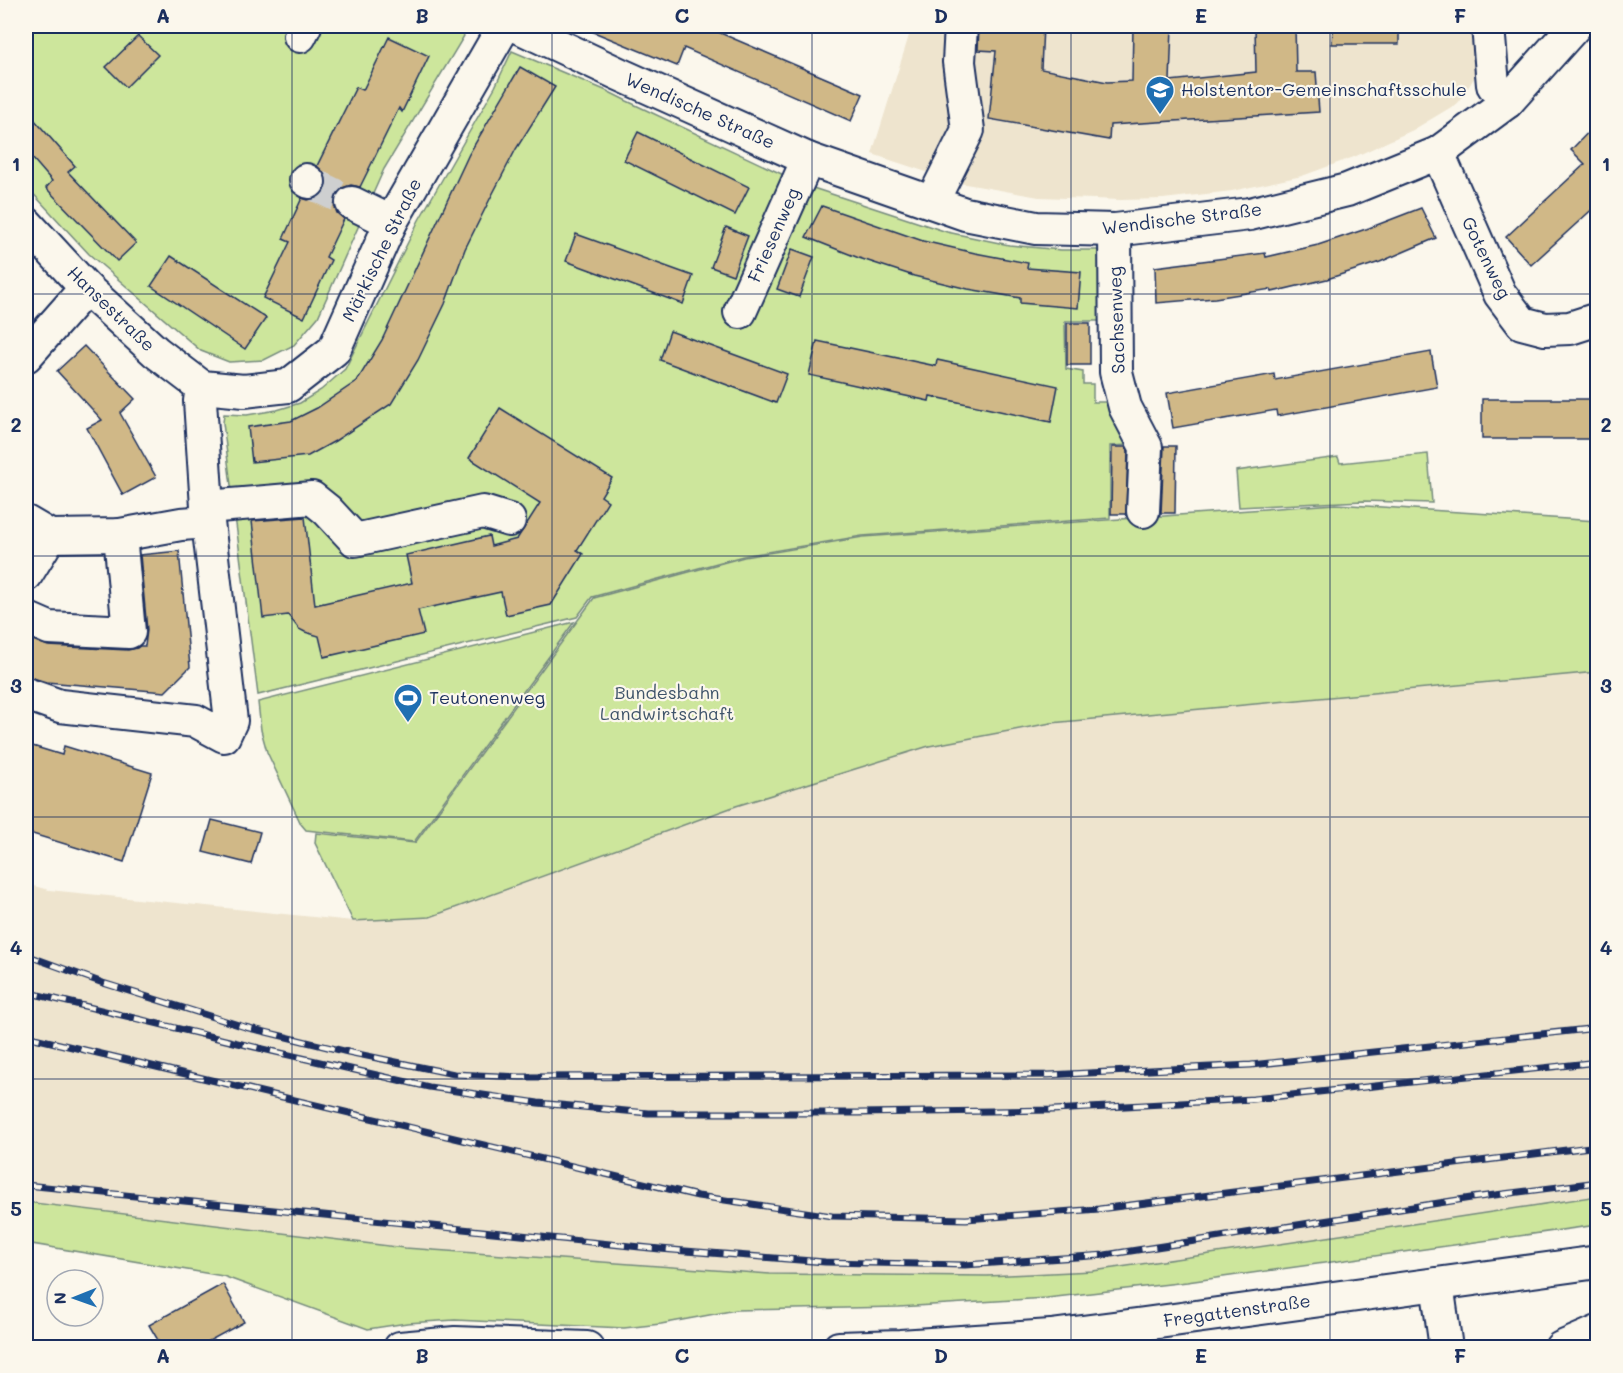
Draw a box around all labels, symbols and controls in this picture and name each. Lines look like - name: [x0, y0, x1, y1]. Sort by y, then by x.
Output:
- text: A: [156, 2, 170, 28]
- text: B: [415, 2, 429, 28]
- text: C: [675, 2, 690, 28]
- text: D: [934, 2, 948, 28]
- text: E: [1195, 2, 1207, 28]
- text: F: [1454, 2, 1467, 28]
- street label: Wendische Straße: [622, 66, 779, 154]
- school or university icon: Holstentor-Gemeinschaftsschule: [1144, 74, 1176, 116]
- place label: Holstentor-Gemeinschaftsschule: [1181, 77, 1467, 101]
- text: 1: [12, 150, 20, 176]
- text: 1: [1602, 150, 1610, 176]
- street label: Märkische Straße: [336, 174, 426, 325]
- street label: Friesenweg: [742, 183, 805, 286]
- street label: Wendische Straße: [1100, 196, 1263, 240]
- street label: Gotenweg: [1457, 212, 1517, 303]
- street label: Hansestraße: [63, 260, 161, 356]
- street label: Sachsenweg: [1102, 266, 1130, 374]
- text: 2: [10, 411, 22, 437]
- text: 2: [1600, 411, 1612, 437]
- text: 3: [10, 672, 22, 698]
- text: 3: [1600, 672, 1612, 698]
- park label: Bundesbahn Landwirtschaft: [600, 680, 734, 725]
- sports icon: Teutonenweg: [392, 682, 424, 724]
- place label: Teutonenweg: [429, 685, 545, 709]
- text: 4: [10, 934, 23, 960]
- text: 4: [1600, 934, 1613, 960]
- text: 5: [10, 1195, 22, 1221]
- text: 5: [1600, 1195, 1612, 1221]
- north arrow: [45, 1268, 105, 1328]
- street label: Fregattenstraße: [1162, 1288, 1312, 1332]
- text: N: [49, 1292, 70, 1305]
- text: A: [156, 1342, 170, 1368]
- text: B: [415, 1342, 429, 1368]
- text: C: [675, 1342, 690, 1368]
- text: D: [934, 1342, 948, 1368]
- text: E: [1195, 1342, 1207, 1368]
- text: F: [1454, 1342, 1467, 1368]

